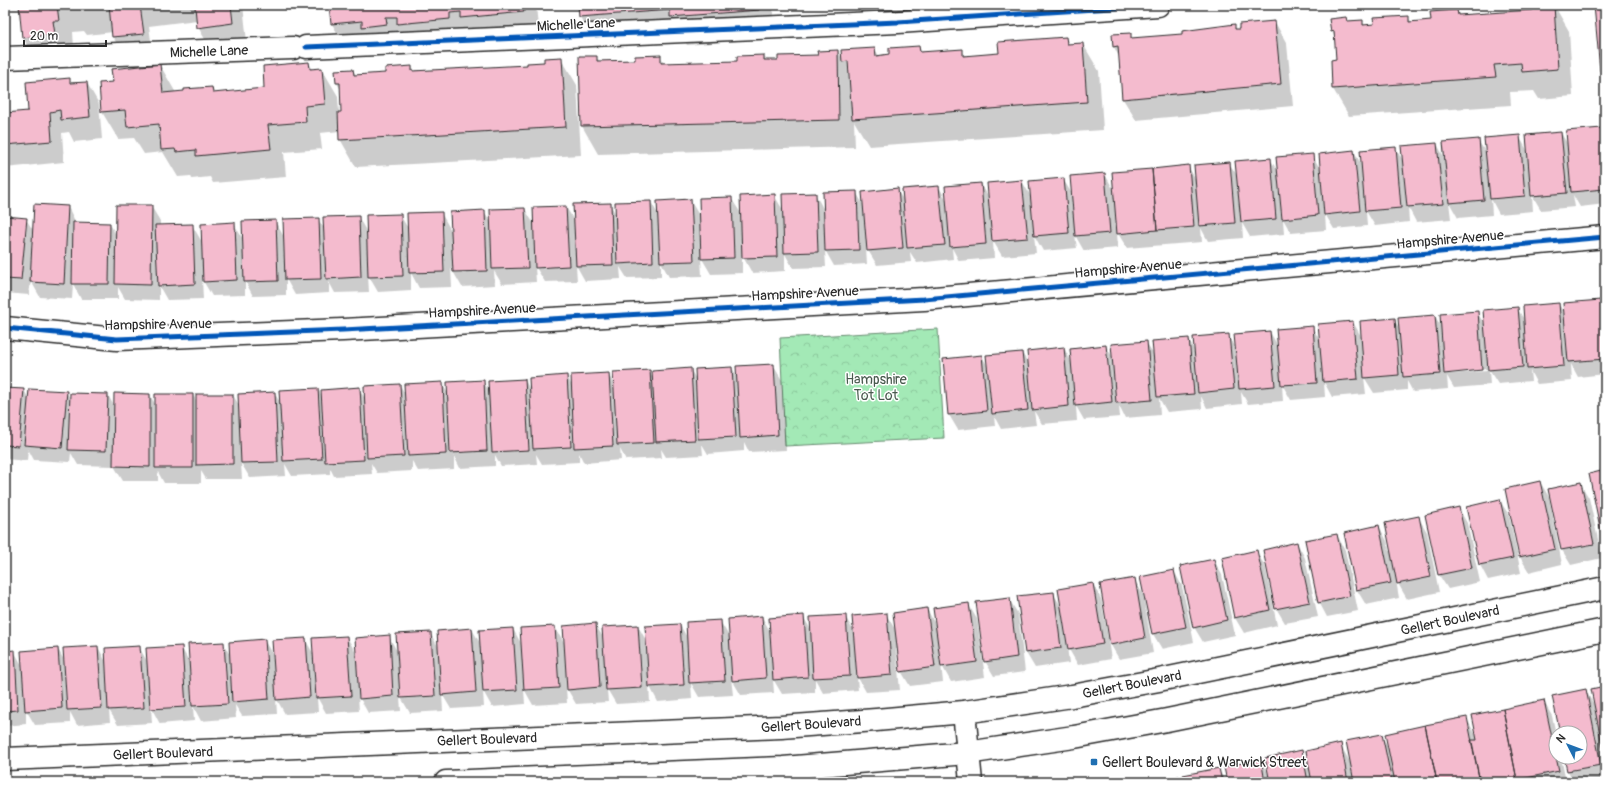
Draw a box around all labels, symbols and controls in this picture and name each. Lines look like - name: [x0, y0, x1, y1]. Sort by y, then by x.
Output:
- street label: Michelle Lane: [536, 14, 616, 35]
- scale bar: [24, 22, 106, 48]
- text: 20 m: [30, 29, 59, 44]
- street label: Michelle Lane: [169, 42, 249, 61]
- street label: Hampshire Avenue: [1396, 226, 1504, 253]
- street label: Hampshire Avenue: [1074, 255, 1182, 282]
- street label: Hampshire Avenue: [751, 282, 859, 305]
- street label: Hampshire Avenue: [428, 299, 536, 322]
- street label: Hampshire Avenue: [104, 315, 212, 334]
- park label: Hampshire Tot Lot: [845, 371, 907, 404]
- street label: Gellert Boulevard: [1399, 602, 1501, 639]
- street label: Gellert Boulevard: [1081, 667, 1183, 702]
- street label: Gellert Boulevard: [760, 713, 862, 736]
- north arrow: [1548, 725, 1588, 765]
- street label: Gellert Boulevard: [436, 729, 538, 750]
- text: N: [1554, 731, 1569, 746]
- street label: Gellert Boulevard: [112, 743, 214, 764]
- place label: Gellert Boulevard & Warwick Street: [1102, 754, 1307, 771]
- marker: Gellert Boulevard & Warwick Street: [1089, 757, 1099, 767]

